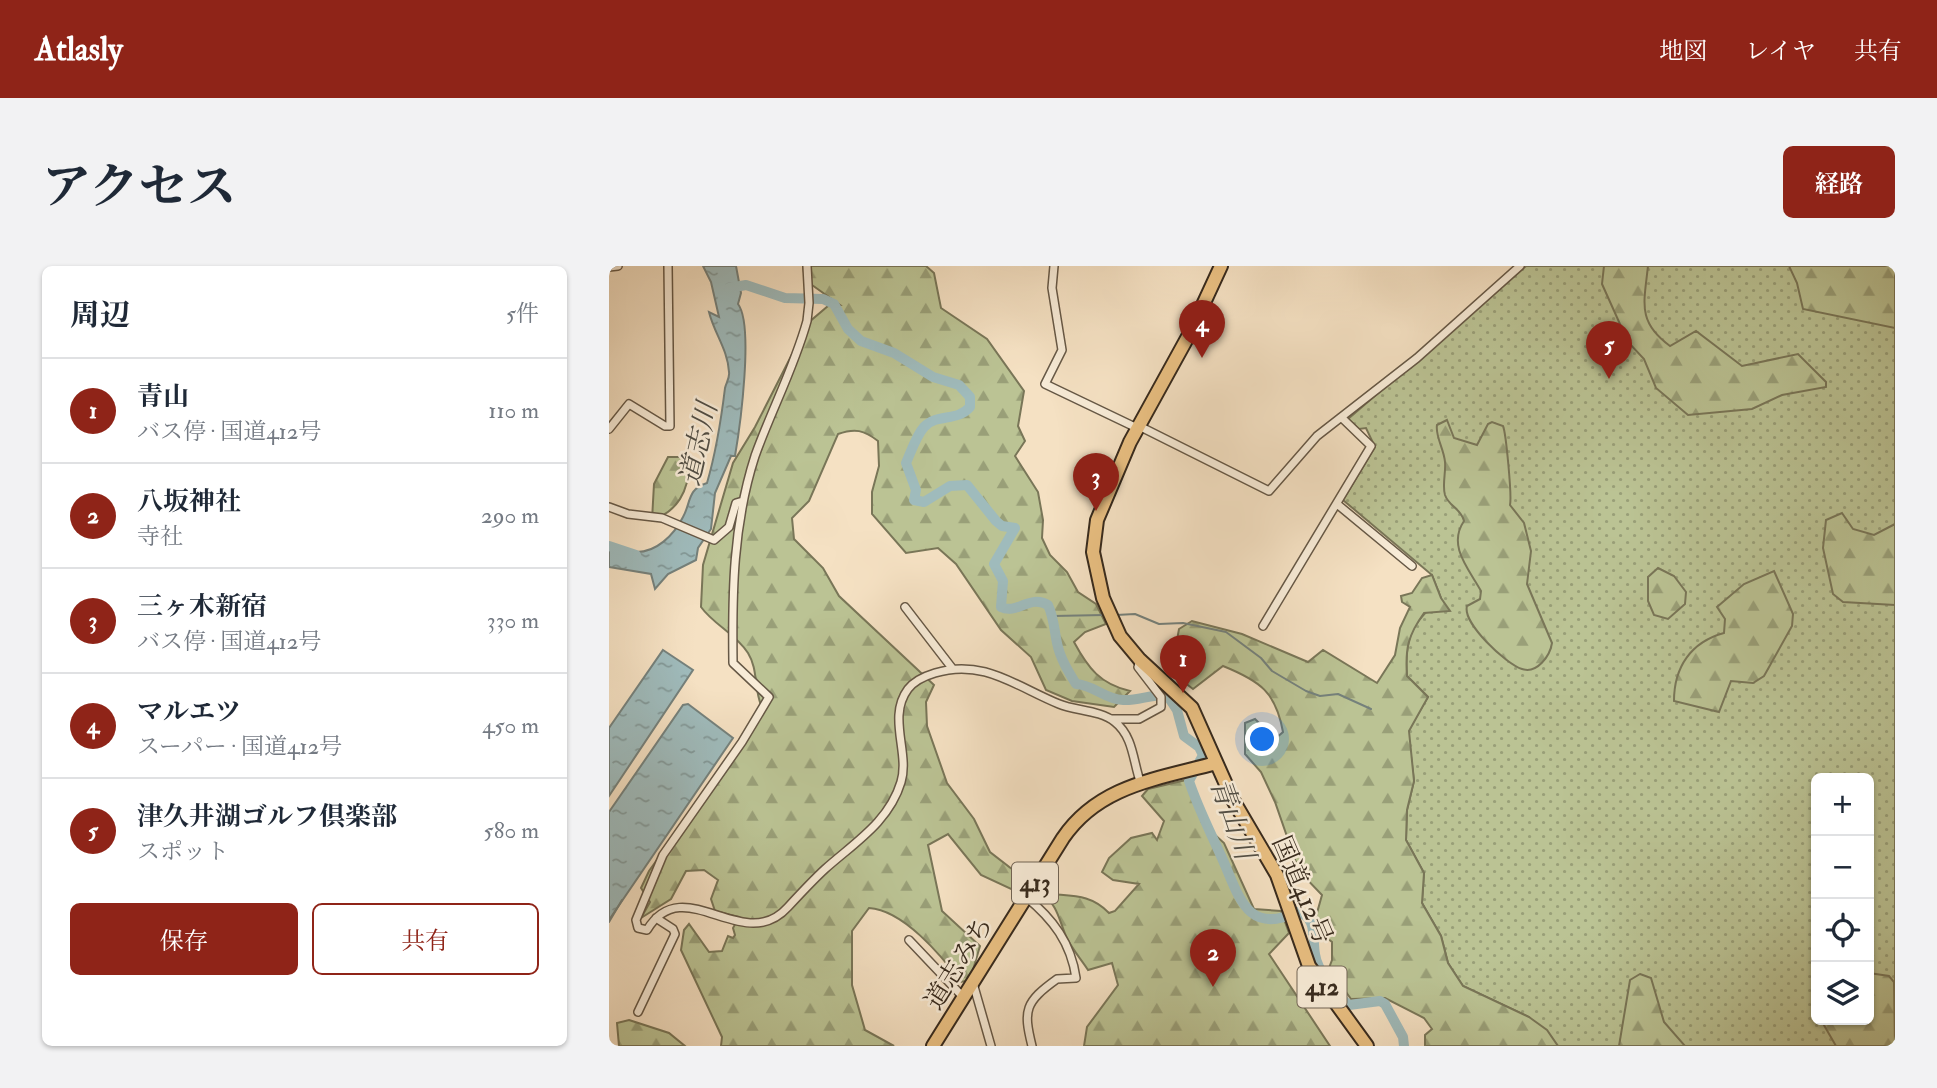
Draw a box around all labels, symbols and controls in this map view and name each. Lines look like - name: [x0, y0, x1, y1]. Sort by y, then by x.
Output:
- text: Atlasly: [35, 29, 123, 70]
- text: 地図: [1659, 36, 1707, 67]
- text: レイヤ: [1745, 36, 1816, 67]
- text: 共有: [1854, 36, 1902, 67]
- button: 経路: [1783, 146, 1895, 218]
- text: アクセス: [42, 157, 237, 218]
- text: 周辺: [70, 297, 130, 334]
- text: 5件: [506, 299, 539, 328]
- pin: 4: [1179, 300, 1225, 358]
- pin: 5: [1586, 321, 1632, 379]
- text: 青山: [137, 381, 189, 413]
- text: 1: [89, 396, 97, 425]
- text: 110 m: [488, 396, 539, 425]
- water label: 道志川: [672, 396, 726, 489]
- text: バス停 · 国道412号: [137, 417, 321, 446]
- pin: 3: [1073, 453, 1119, 511]
- text: 八坂神社: [137, 486, 241, 518]
- text: 2: [87, 501, 99, 530]
- text: 290 m: [481, 501, 539, 530]
- text: 寺社: [137, 522, 183, 551]
- text: 三ヶ木新宿: [137, 591, 267, 623]
- text: 3: [89, 606, 97, 635]
- text: 330 m: [487, 606, 539, 635]
- text: バス停 · 国道412号: [137, 627, 321, 656]
- pin: 1: [1160, 635, 1206, 693]
- text: マルエツ: [137, 696, 241, 728]
- text: 4: [87, 711, 99, 740]
- text: 450 m: [482, 711, 539, 740]
- your location: [1245, 722, 1279, 756]
- text: スーパー · 国道412号: [137, 732, 342, 761]
- map controls: [1811, 773, 1874, 1025]
- button: +: [1811, 773, 1874, 836]
- water label: 青山川: [1202, 774, 1263, 867]
- text: 津久井湖ゴルフ倶楽部: [137, 801, 397, 833]
- text: 5: [88, 816, 98, 845]
- text: 580 m: [484, 816, 539, 845]
- street label: 国道412号: [1265, 831, 1339, 949]
- button: −: [1811, 836, 1874, 899]
- text: スポット: [137, 837, 229, 866]
- road number: 413: [1012, 862, 1058, 904]
- button: locate: [1811, 899, 1874, 962]
- button: 保存: [70, 903, 298, 975]
- button: 共有: [312, 903, 539, 975]
- street label: 道志みち: [918, 910, 1000, 1016]
- pin: 2: [1190, 929, 1236, 987]
- button: layers: [1811, 962, 1874, 1025]
- road number: 412: [1297, 966, 1347, 1008]

